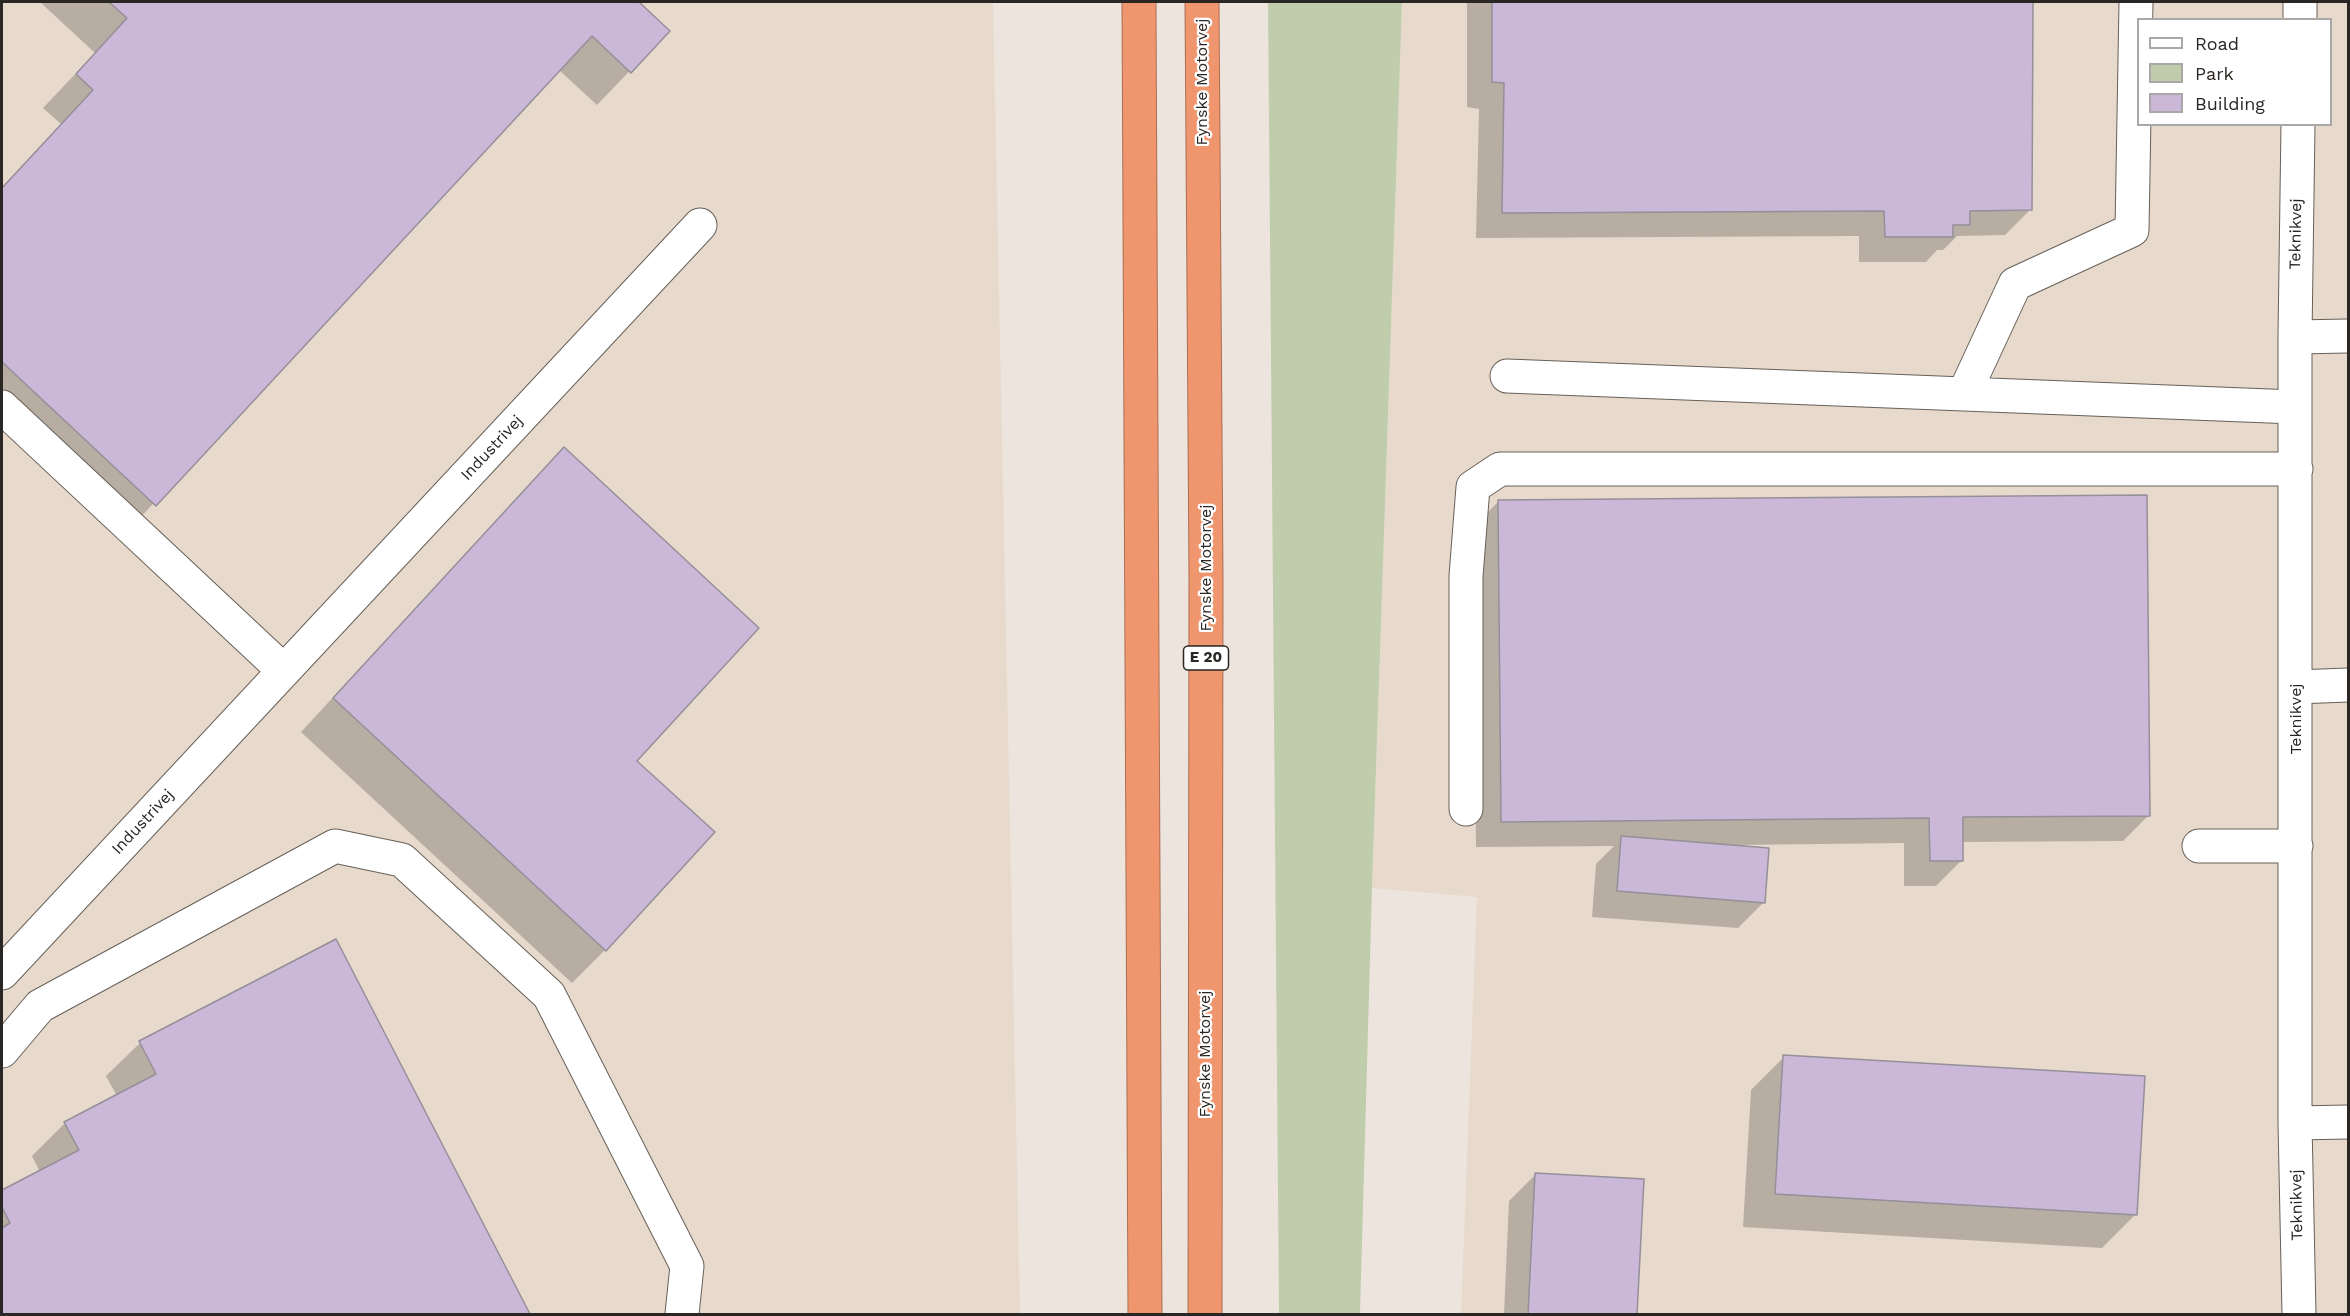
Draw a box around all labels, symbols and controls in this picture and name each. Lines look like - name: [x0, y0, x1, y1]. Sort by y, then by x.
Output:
- street label: Fynske Motorvej: [1192, 18, 1212, 146]
- legend: [2137, 18, 2332, 126]
- text: Road: [2195, 33, 2239, 54]
- text: Park: [2195, 63, 2234, 84]
- text: Building: [2195, 93, 2265, 114]
- street label: Teknikvej: [2286, 198, 2306, 270]
- street label: Industrivej: [457, 411, 527, 485]
- street label: Fynske Motorvej: [1196, 504, 1216, 632]
- road number: E 20: [1184, 646, 1228, 670]
- street label: Teknikvej: [2286, 683, 2306, 755]
- street label: Industrivej: [108, 785, 178, 859]
- street label: Fynske Motorvej: [1195, 990, 1215, 1118]
- street label: Teknikvej: [2287, 1169, 2307, 1241]

